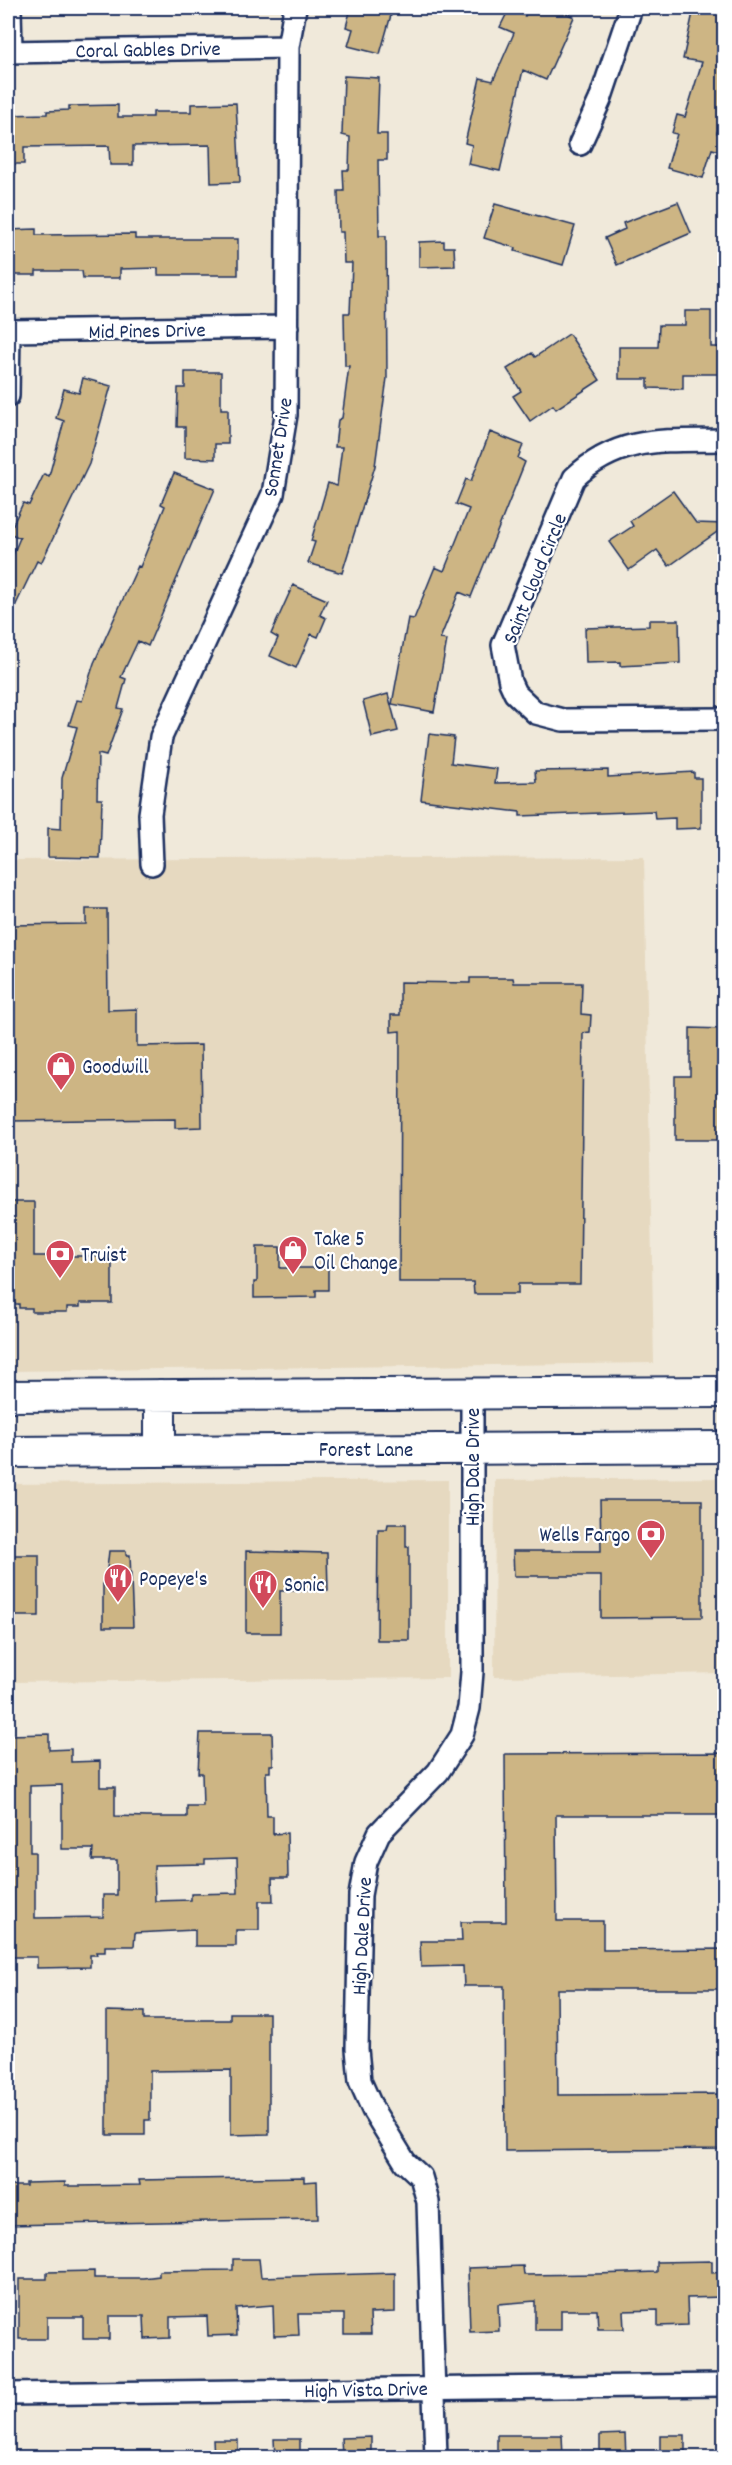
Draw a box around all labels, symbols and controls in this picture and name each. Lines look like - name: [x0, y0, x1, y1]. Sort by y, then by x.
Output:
- street label: Coral Gables Drive: [75, 36, 221, 68]
- street label: Mid Pines Drive: [88, 317, 206, 349]
- street label: Sonnet Drive: [257, 396, 303, 499]
- street label: Saint Cloud Circle: [497, 509, 577, 649]
- shop icon: Goodwill: [45, 1050, 77, 1092]
- place label: Goodwill: [82, 1054, 149, 1084]
- place label: Take 5 Oil Change: [314, 1226, 398, 1280]
- shop icon: Take 5 Oil Change: [277, 1234, 309, 1276]
- bank icon: Truist: [44, 1238, 76, 1280]
- place label: Truist: [81, 1242, 127, 1272]
- street label: High Dale Drive: [460, 1408, 490, 1526]
- street label: Forest Lane: [319, 1437, 413, 1467]
- bank icon: Wells Fargo: [635, 1518, 667, 1560]
- place label: Wells Fargo: [540, 1522, 630, 1552]
- restaurant icon: Popeye's: [102, 1562, 134, 1604]
- place label: Popeye's: [139, 1566, 208, 1596]
- restaurant icon: Sonic: [247, 1568, 279, 1610]
- place label: Sonic: [284, 1572, 325, 1602]
- street label: High Dale Drive: [346, 1876, 382, 1996]
- street label: High Vista Drive: [304, 2376, 428, 2408]

